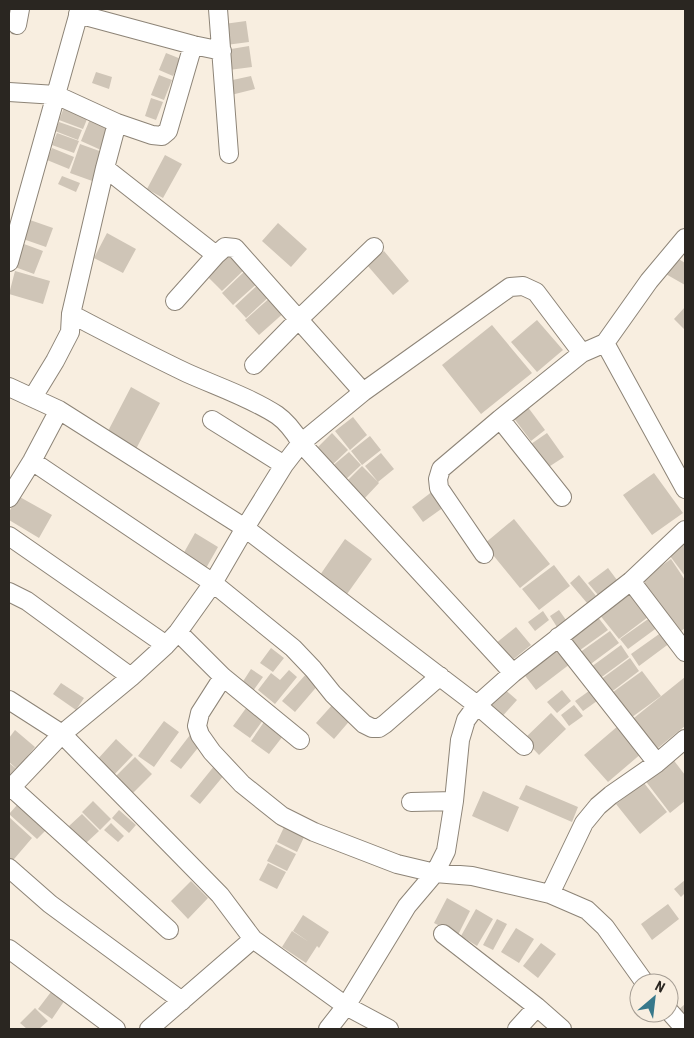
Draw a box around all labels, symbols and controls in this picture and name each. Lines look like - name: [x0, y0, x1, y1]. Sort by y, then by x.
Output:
- north arrow: [629, 973, 679, 1023]
- text: N: [653, 977, 668, 996]

